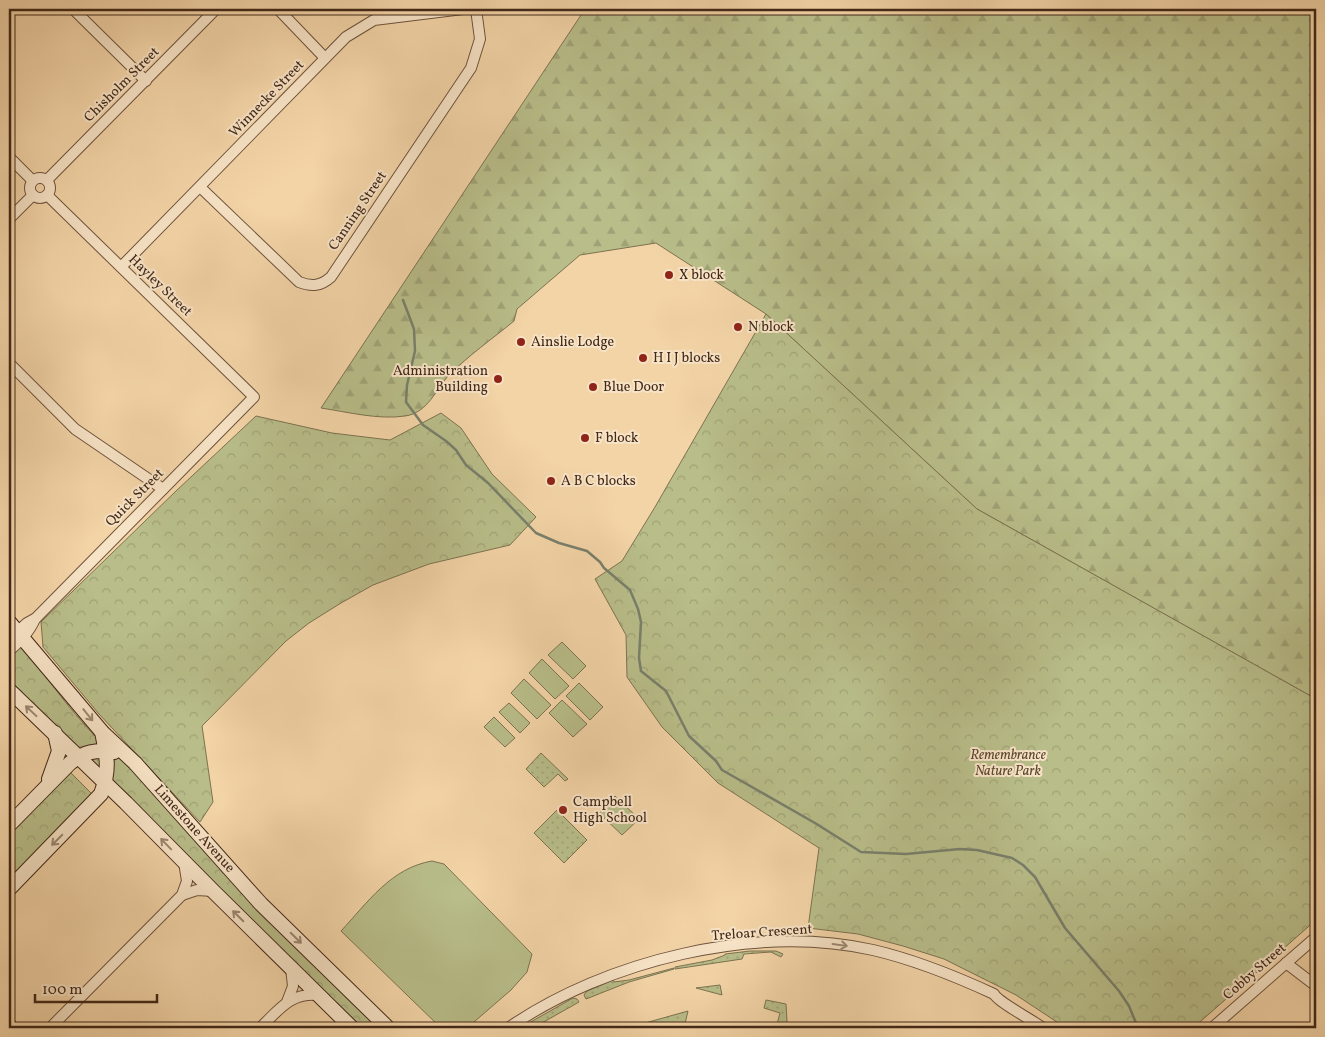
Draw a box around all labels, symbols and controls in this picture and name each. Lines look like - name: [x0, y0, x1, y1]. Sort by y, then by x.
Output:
- street label: Chisholm Street: [80, 43, 164, 127]
- street label: Winnecke Street: [225, 56, 309, 142]
- street label: Canning Street: [324, 167, 392, 254]
- street label: Hayley Street: [124, 251, 196, 321]
- place label: X block: [679, 266, 724, 285]
- marker: X block: [663, 269, 675, 281]
- place label: N block: [748, 318, 794, 337]
- marker: N block: [732, 321, 744, 333]
- place label: Ainslie Lodge: [531, 333, 615, 352]
- marker: Ainslie Lodge: [515, 336, 527, 348]
- place label: H I J blocks: [653, 349, 720, 368]
- marker: H I J blocks: [637, 352, 649, 364]
- place label: Administration Building: [393, 362, 488, 397]
- marker: Administration Building: [492, 373, 504, 385]
- place label: Blue Door: [603, 378, 664, 397]
- marker: Blue Door: [587, 381, 599, 393]
- place label: F block: [595, 429, 639, 448]
- marker: F block: [579, 432, 591, 444]
- street label: Quick Street: [102, 465, 168, 531]
- place label: A B C blocks: [561, 472, 636, 491]
- marker: A B C blocks: [545, 475, 557, 487]
- one-way arrow: [25, 705, 37, 717]
- one-way arrow: [83, 708, 94, 721]
- park label: Remembrance Nature Park: [970, 746, 1046, 781]
- street label: Limestone Avenue: [149, 781, 239, 878]
- place label: Campbell High School: [573, 793, 647, 828]
- marker: Campbell High School: [557, 804, 569, 816]
- one-way arrow: [51, 834, 63, 846]
- one-way arrow: [160, 838, 172, 850]
- one-way arrow: [232, 910, 244, 922]
- street label: Treloar Crescent: [711, 920, 813, 946]
- one-way arrow: [290, 931, 302, 944]
- street label: Cobby Street: [1219, 939, 1291, 1005]
- one-way arrow: [831, 940, 847, 950]
- scale bar: [35, 972, 158, 1004]
- text: 100 m: [42, 980, 82, 1001]

